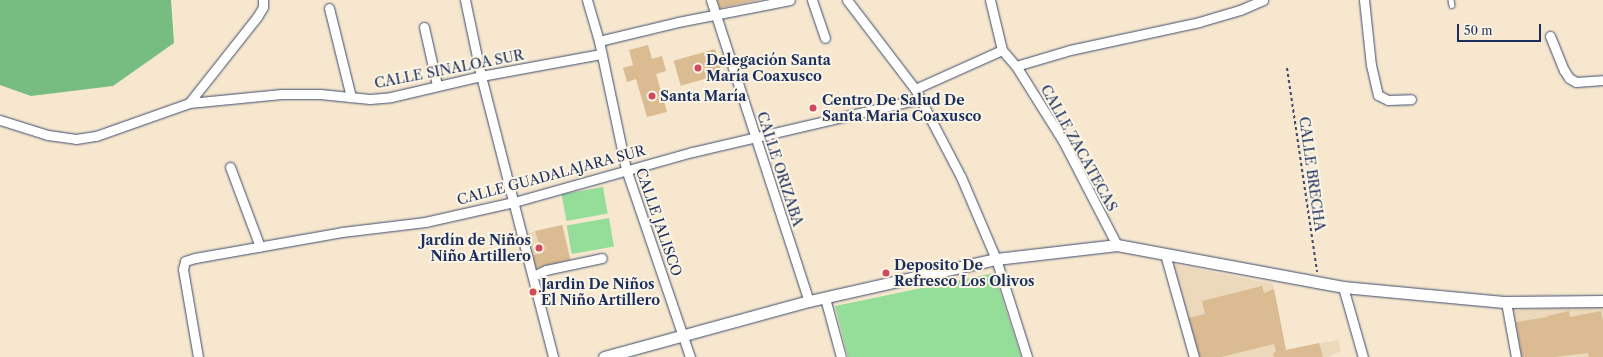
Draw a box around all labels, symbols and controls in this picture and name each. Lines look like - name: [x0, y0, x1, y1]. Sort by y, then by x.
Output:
- scale bar: [1459, 16, 1543, 42]
- text: 50 m: [1464, 23, 1493, 38]
- street label: CALLE SINALOA SUR: [373, 46, 525, 92]
- place label: Delegación Santa María Coaxusco: [706, 52, 831, 84]
- marker: Delegación Santa María Coaxusco: [693, 63, 703, 73]
- street label: CALLE ZACATECAS: [1037, 82, 1121, 214]
- place label: Santa María: [660, 88, 747, 104]
- marker: Santa María: [647, 91, 657, 101]
- place label: Centro De Salud De Santa Maria Coaxusco: [822, 92, 982, 124]
- marker: Centro De Salud De Santa Maria Coaxusco: [807, 102, 819, 114]
- street label: CALLE ORIZABA: [754, 110, 806, 228]
- street label: CALLE BRECHA: [1296, 116, 1328, 232]
- street label: CALLE GUADALAJARA SUR: [455, 142, 647, 208]
- street label: CALLE JALISCO: [633, 166, 685, 278]
- place label: Jardín de Niños Niño Artillero: [420, 232, 531, 264]
- marker: Jardín de Niños Niño Artillero: [534, 243, 544, 253]
- place label: Deposito De Refresco Los Olivos: [894, 257, 1035, 290]
- marker: Deposito De Refresco Los Olivos: [881, 268, 891, 278]
- place label: Jardin De Niños El Niño Artillero: [541, 276, 661, 308]
- marker: Jardin De Niños El Niño Artillero: [528, 287, 538, 297]

